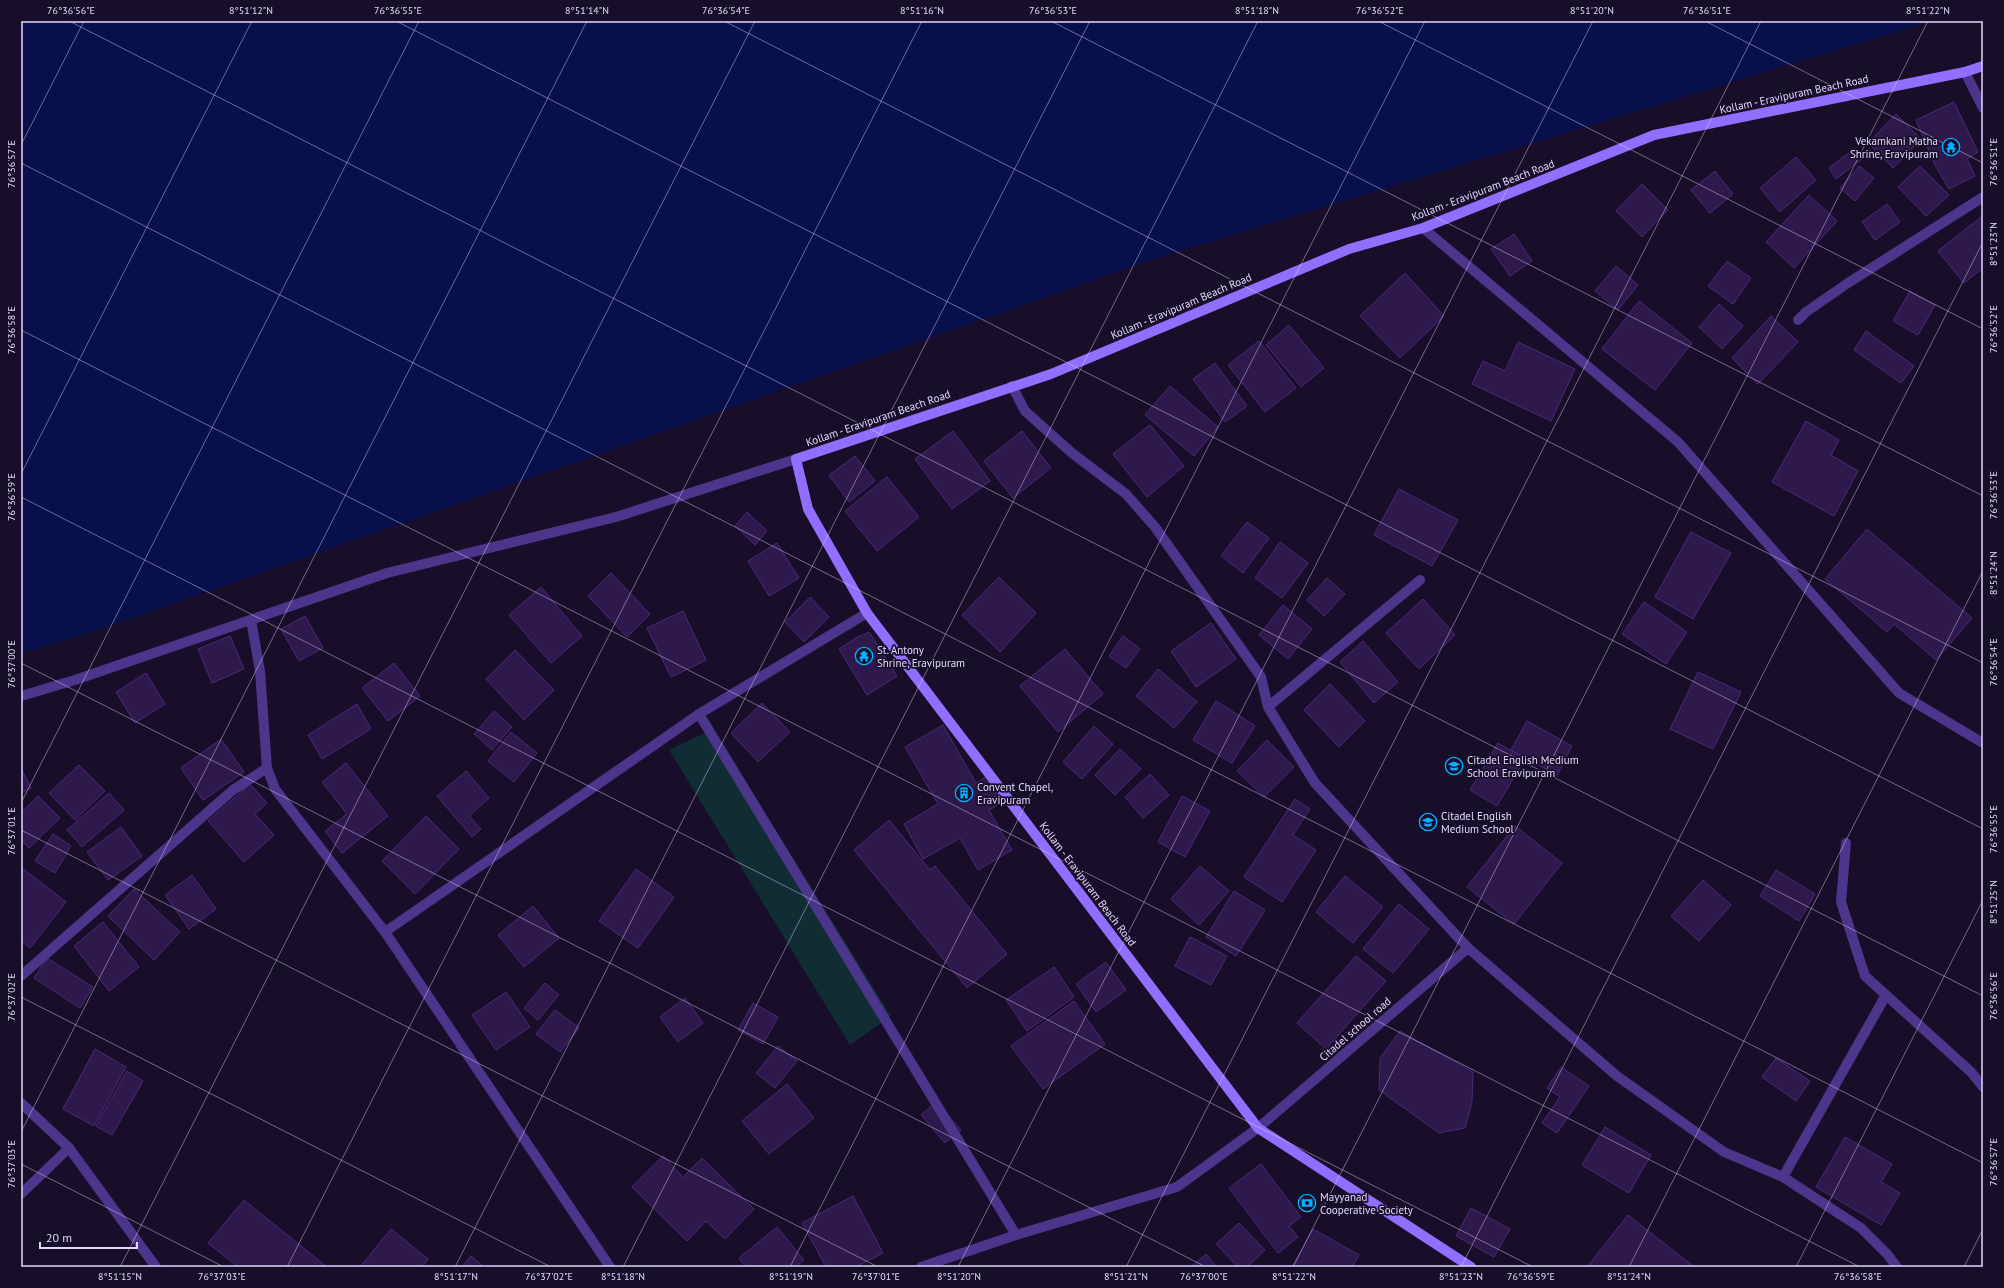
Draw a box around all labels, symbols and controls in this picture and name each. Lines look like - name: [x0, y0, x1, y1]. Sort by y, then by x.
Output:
- text: 76°36'56"E: [47, 4, 95, 17]
- text: 8°51'12"N: [229, 4, 273, 17]
- text: 76°36'55"E: [374, 4, 422, 17]
- text: 8°51'14"N: [565, 4, 609, 17]
- text: 76°36'54"E: [702, 4, 750, 17]
- text: 8°51'16"N: [900, 4, 944, 17]
- text: 76°36'53"E: [1029, 4, 1077, 17]
- text: 8°51'18"N: [1235, 4, 1279, 17]
- text: 76°36'52"E: [1356, 4, 1404, 17]
- text: 8°51'20"N: [1570, 4, 1614, 17]
- text: 76°36'51"E: [1683, 4, 1731, 17]
- text: 8°51'22"N: [1906, 4, 1950, 17]
- street label: Kollam - Eravipuram Beach Road: [1718, 71, 1870, 117]
- place label: Vekamkani Matha Shrine, Eravipuram: [1850, 134, 1938, 161]
- temple icon: Vekamkani Matha Shrine, Eravipuram: [1941, 137, 1961, 157]
- text: 76°36'51"E: [1987, 138, 2000, 186]
- text: 76°36'57"E: [5, 140, 18, 188]
- street label: Kollam - Eravipuram Beach Road: [1410, 156, 1556, 224]
- text: 8°51'23"N: [1987, 222, 2000, 266]
- street label: Kollam - Eravipuram Beach Road: [1108, 270, 1254, 342]
- text: 76°36'52"E: [1987, 305, 2000, 353]
- text: 76°36'58"E: [5, 306, 18, 354]
- street label: Kollam - Eravipuram Beach Road: [804, 387, 952, 449]
- text: 76°36'53"E: [1987, 471, 2000, 519]
- text: 76°36'59"E: [5, 473, 18, 521]
- text: 8°51'24"N: [1987, 551, 2000, 595]
- text: 76°36'54"E: [1987, 638, 2000, 686]
- text: 76°37'00"E: [5, 640, 18, 688]
- place label: St. Antony Shrine, Eravipuram: [877, 643, 965, 670]
- temple icon: St. Antony Shrine, Eravipuram: [854, 646, 874, 666]
- place label: Citadel English Medium School Eravipuram: [1467, 753, 1579, 780]
- school or university icon: Citadel English Medium School Eravipuram: [1444, 756, 1464, 776]
- place label: Convent Chapel, Eravipuram: [977, 780, 1053, 807]
- building icon: Convent Chapel, Eravipuram: [954, 783, 974, 803]
- text: 76°36'55"E: [1987, 805, 2000, 853]
- text: 76°37'01"E: [5, 807, 18, 855]
- place label: Citadel English Medium School: [1441, 809, 1515, 836]
- school or university icon: Citadel English Medium School: [1418, 812, 1438, 832]
- street label: Kollam - Eravipuram Beach Road: [1037, 819, 1139, 949]
- text: 8°51'25"N: [1987, 880, 2000, 924]
- text: 76°36'56"E: [1987, 972, 2000, 1020]
- text: 76°37'02"E: [5, 973, 18, 1021]
- street label: Citadel school road: [1316, 994, 1394, 1064]
- text: 76°36'57"E: [1987, 1138, 2000, 1186]
- text: 76°37'03"E: [5, 1140, 18, 1188]
- place label: Mayyanad Cooperative Society: [1320, 1190, 1414, 1217]
- bank icon: Mayyanad Cooperative Society: [1297, 1193, 1317, 1213]
- scale bar: [40, 1224, 137, 1250]
- text: 20 m: [46, 1230, 72, 1245]
- text: 8°51'15"N: [98, 1270, 142, 1283]
- text: 76°37'03"E: [198, 1270, 246, 1283]
- text: 8°51'17"N: [434, 1270, 478, 1283]
- text: 76°37'02"E: [525, 1270, 573, 1283]
- text: 8°51'18"N: [601, 1270, 645, 1283]
- text: 8°51'19"N: [769, 1270, 813, 1283]
- text: 76°37'01"E: [852, 1270, 900, 1283]
- text: 8°51'20"N: [937, 1270, 981, 1283]
- text: 8°51'21"N: [1104, 1270, 1148, 1283]
- text: 76°37'00"E: [1180, 1270, 1228, 1283]
- text: 8°51'22"N: [1272, 1270, 1316, 1283]
- text: 8°51'23"N: [1439, 1270, 1483, 1283]
- text: 76°36'59"E: [1507, 1270, 1555, 1283]
- text: 8°51'24"N: [1607, 1270, 1651, 1283]
- text: 76°36'58"E: [1834, 1270, 1882, 1283]

